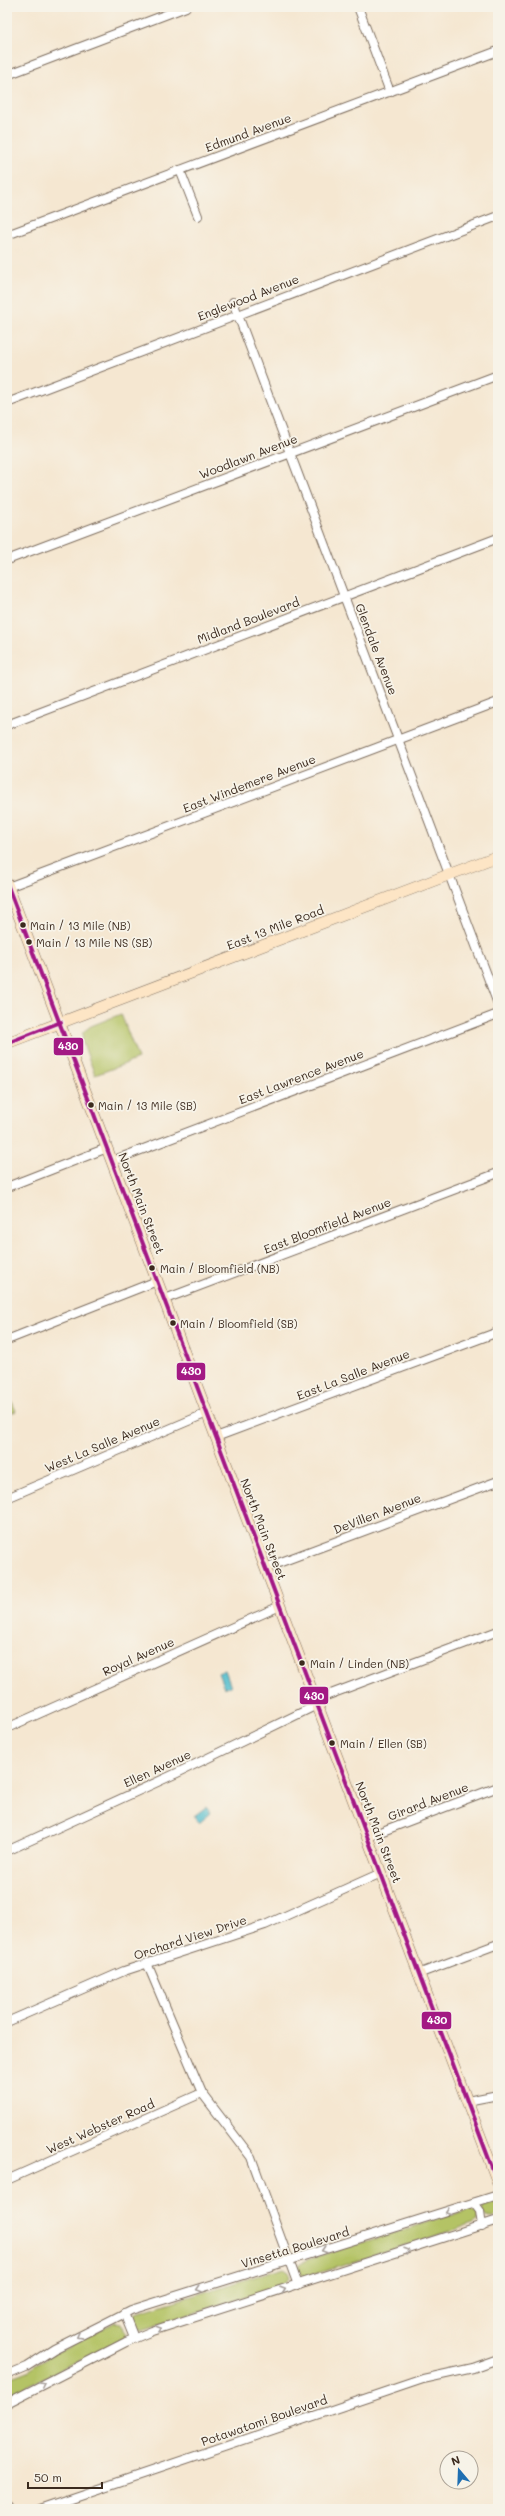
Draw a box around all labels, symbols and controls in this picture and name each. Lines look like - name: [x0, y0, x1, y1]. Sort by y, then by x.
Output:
- street label: Edmund Avenue: [203, 109, 293, 155]
- street label: Englewood Avenue: [195, 270, 301, 324]
- street label: Woodlawn Avenue: [196, 430, 300, 482]
- street label: Midland Boulevard: [195, 593, 302, 647]
- street label: Glendale Avenue: [352, 601, 402, 697]
- street label: East Windemere Avenue: [180, 750, 318, 816]
- street label: East 13 Mile Road: [224, 901, 326, 953]
- place label: Main / 13 Mile (NB): [30, 918, 131, 933]
- marker: Main / 13 Mile (NB): [18, 920, 28, 930]
- place label: Main / 13 Mile NS (SB): [36, 935, 153, 950]
- marker: Main / 13 Mile NS (SB): [24, 937, 34, 947]
- line badge: 430: [53, 1037, 84, 1056]
- text: 430: [58, 1038, 78, 1053]
- street label: East Lawrence Avenue: [236, 1045, 366, 1107]
- place label: Main / 13 Mile (SB): [98, 1098, 197, 1113]
- marker: Main / 13 Mile (SB): [86, 1100, 96, 1110]
- street label: North Main Street: [115, 1150, 169, 1256]
- street label: East Bloomfield Avenue: [261, 1193, 393, 1257]
- place label: Main / Bloomfield (NB): [160, 1261, 280, 1276]
- marker: Main / Bloomfield (NB): [147, 1263, 157, 1273]
- place label: Main / Bloomfield (SB): [180, 1316, 298, 1331]
- marker: Main / Bloomfield (SB): [168, 1318, 178, 1328]
- street label: East La Salle Avenue: [294, 1345, 412, 1403]
- line badge: 430: [176, 1362, 206, 1381]
- text: 430: [181, 1363, 201, 1378]
- street label: West La Salle Avenue: [42, 1412, 162, 1476]
- street label: North Main Street: [237, 1476, 291, 1582]
- street label: DeVillen Avenue: [331, 1489, 423, 1537]
- street label: Royal Avenue: [100, 1633, 176, 1679]
- place label: Main / Linden (NB): [310, 1656, 409, 1671]
- marker: Main / Linden (NB): [297, 1658, 307, 1668]
- line badge: 430: [299, 1686, 329, 1705]
- text: 430: [304, 1688, 324, 1703]
- place label: Main / Ellen (SB): [340, 1736, 427, 1751]
- marker: Main / Ellen (SB): [327, 1738, 337, 1748]
- street label: Ellen Avenue: [121, 1745, 193, 1791]
- street label: Girard Avenue: [385, 1778, 471, 1824]
- street label: North Main Street: [352, 1779, 406, 1885]
- street label: Orchard View Drive: [131, 1911, 249, 1963]
- line badge: 430: [421, 2011, 452, 2030]
- text: 430: [427, 2012, 447, 2027]
- street label: West Webster Road: [43, 2095, 157, 2157]
- one-way arrow: [444, 2207, 451, 2216]
- street label: Vinsetta Boulevard: [239, 2223, 351, 2271]
- one-way arrow: [320, 2245, 327, 2254]
- one-way arrow: [403, 2247, 410, 2255]
- one-way arrow: [196, 2284, 203, 2293]
- one-way arrow: [279, 2286, 286, 2295]
- one-way arrow: [155, 2325, 162, 2334]
- one-way arrow: [76, 2331, 83, 2339]
- one-way arrow: [37, 2382, 45, 2389]
- street label: Potawatomi Boulevard: [199, 2391, 330, 2449]
- north arrow: [439, 2450, 479, 2490]
- text: N: [449, 2452, 462, 2469]
- scale bar: [28, 2464, 102, 2490]
- text: 50 m: [34, 2469, 62, 2485]

